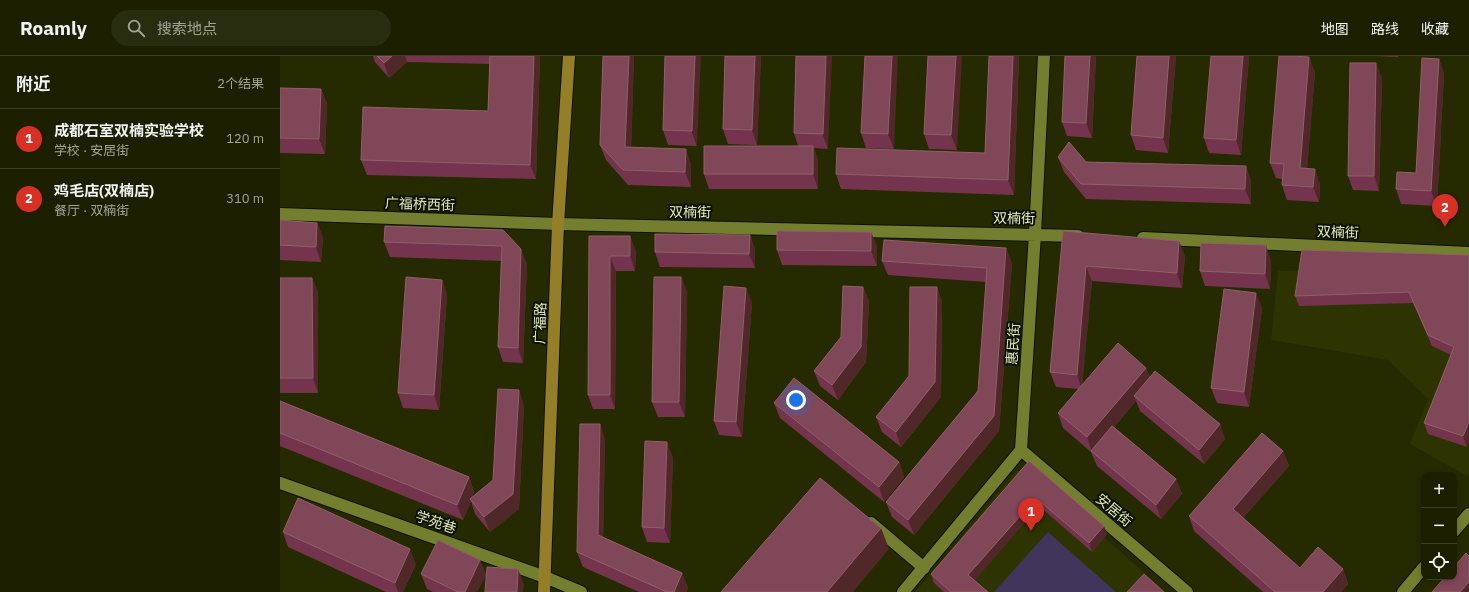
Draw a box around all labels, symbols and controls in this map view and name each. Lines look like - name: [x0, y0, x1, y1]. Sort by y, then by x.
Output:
- search box: [111, 10, 391, 46]
- text: Roamly: [20, 16, 87, 40]
- icon: search: [125, 17, 147, 39]
- text: 搜索地点: [157, 19, 217, 38]
- text: 地图: [1321, 20, 1349, 38]
- text: 路线: [1371, 20, 1399, 38]
- text: 收藏: [1421, 20, 1449, 38]
- text: 附近: [16, 73, 50, 95]
- text: 2个结果: [217, 75, 264, 92]
- text: 成都石室双楠实验学校: [54, 121, 204, 140]
- text: 1: [25, 130, 33, 147]
- text: 120 m: [226, 130, 264, 147]
- text: 学校 · 安居街: [54, 142, 129, 159]
- text: 鸡毛店(双楠店): [54, 181, 154, 200]
- text: 2: [25, 190, 33, 207]
- text: 310 m: [226, 190, 264, 207]
- street label: 广福桥西街: [385, 194, 455, 214]
- pin: 2: [1432, 194, 1458, 227]
- text: 餐厅 · 双楠街: [54, 202, 129, 219]
- street label: 双楠街: [669, 203, 711, 221]
- street label: 双楠街: [993, 209, 1035, 227]
- street label: 双楠街: [1317, 222, 1359, 242]
- street label: 广福路: [530, 302, 550, 344]
- street label: 惠民街: [1003, 322, 1023, 366]
- your location: [786, 390, 806, 410]
- map controls: [1421, 472, 1457, 580]
- button: +: [1421, 472, 1457, 508]
- street label: 安居街: [1092, 490, 1136, 530]
- pin: 1: [1018, 498, 1044, 531]
- street label: 学苑巷: [413, 507, 459, 537]
- button: −: [1421, 508, 1457, 544]
- button: locate: [1421, 544, 1457, 580]

